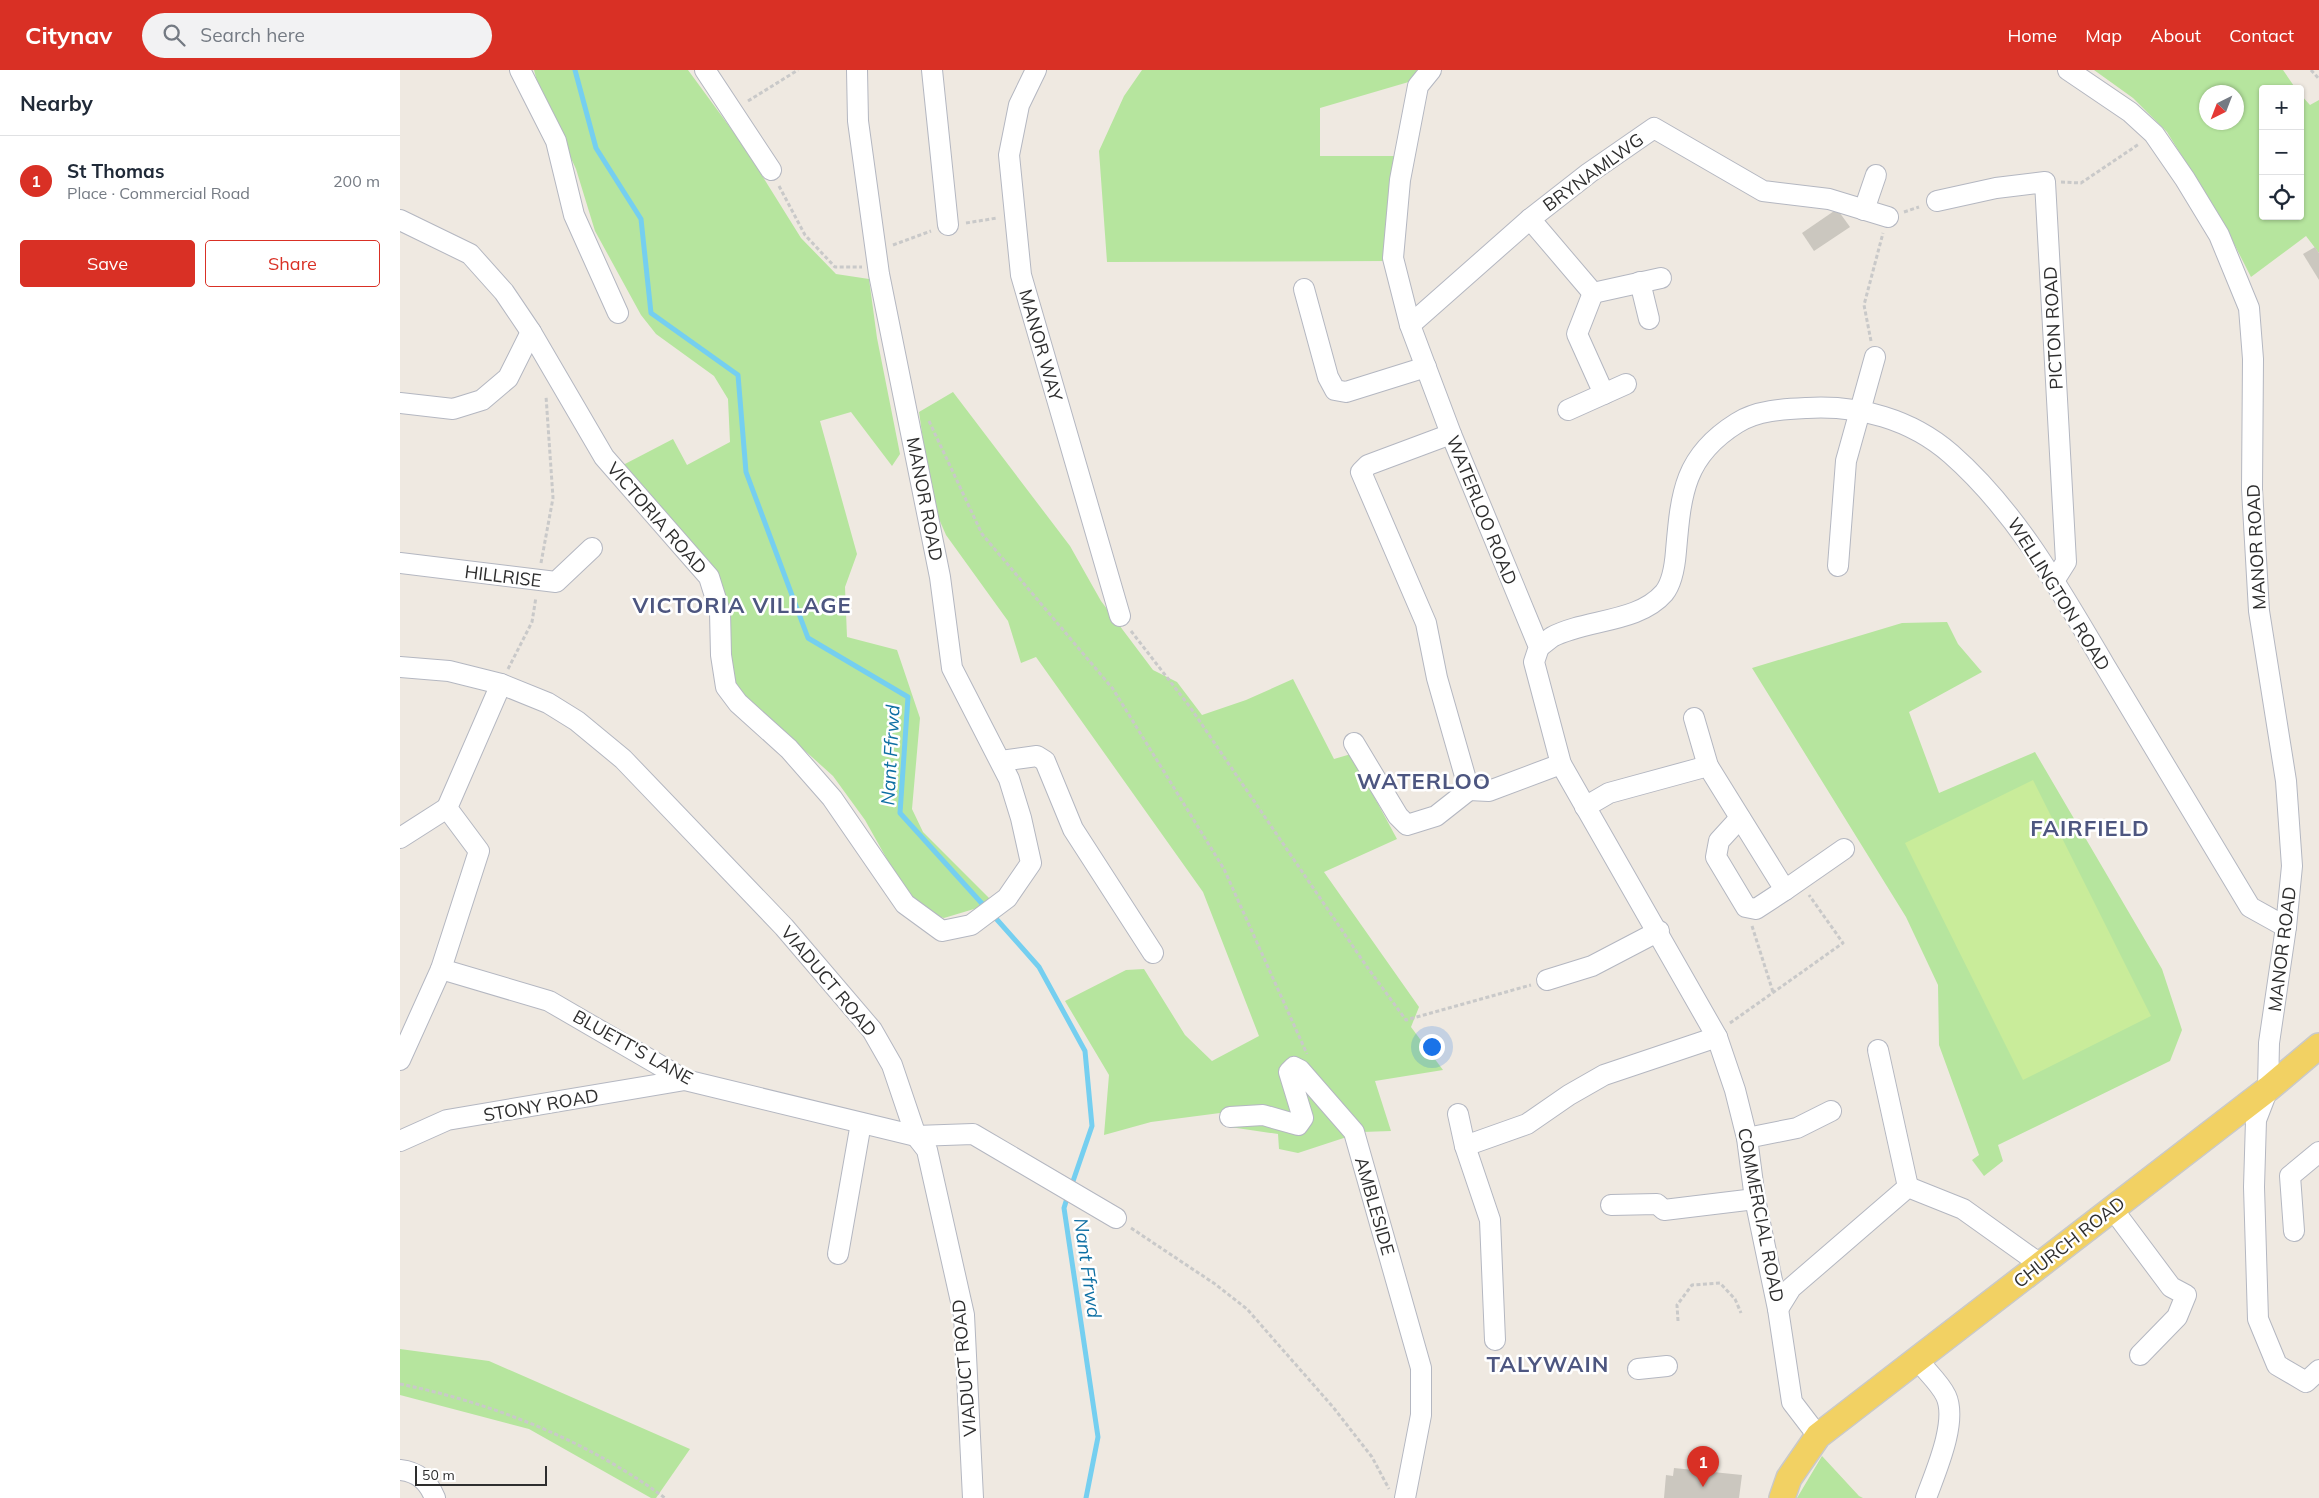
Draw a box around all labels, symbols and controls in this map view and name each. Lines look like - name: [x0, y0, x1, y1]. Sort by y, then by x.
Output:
- search box: [142, 13, 492, 58]
- text: Citynav: [25, 20, 112, 50]
- icon: search: [160, 21, 188, 49]
- text: Search here: [200, 23, 305, 47]
- text: Home: [2007, 24, 2057, 47]
- text: Map: [2085, 24, 2122, 47]
- text: About: [2150, 24, 2201, 47]
- text: Contact: [2229, 24, 2294, 47]
- north arrow: [2199, 85, 2244, 130]
- map controls: [2259, 85, 2304, 220]
- button: +: [2259, 85, 2304, 130]
- text: Nearby: [20, 90, 93, 116]
- street label: BRYNAMLWG: [1538, 128, 1648, 216]
- button: −: [2259, 130, 2304, 175]
- text: St Thomas: [67, 159, 164, 183]
- text: 1: [31, 171, 41, 191]
- text: 200 m: [333, 171, 380, 191]
- button: locate: [2259, 175, 2304, 220]
- text: Place · Commercial Road: [67, 183, 250, 203]
- button: Save: [20, 240, 195, 287]
- button: Share: [205, 240, 380, 287]
- street label: PICTON ROAD: [2038, 266, 2068, 390]
- street label: MANOR WAY: [1014, 286, 1068, 405]
- street label: WATERLOO ROAD: [1442, 432, 1522, 588]
- street label: MANOR ROAD: [902, 435, 948, 563]
- street label: VICTORIA ROAD: [602, 457, 712, 579]
- street label: MANOR ROAD: [2241, 484, 2271, 610]
- street label: WELLINGTON ROAD: [2003, 513, 2115, 675]
- street label: HILLRISE: [463, 560, 543, 592]
- district label: VICTORIA VILLAGE: [631, 591, 852, 619]
- water label: Nant Ffrwd: [875, 704, 905, 806]
- district label: WATERLOO: [1357, 767, 1491, 795]
- district label: FAIRFIELD: [2030, 814, 2150, 842]
- street label: MANOR ROAD: [2263, 885, 2301, 1013]
- street label: VIADUCT ROAD: [776, 921, 882, 1041]
- street label: BLUETT'S LANE: [569, 1005, 697, 1089]
- your location: [1419, 1034, 1445, 1060]
- street label: STONY ROAD: [482, 1084, 600, 1126]
- street label: COMMERCIAL ROAD: [1733, 1126, 1789, 1304]
- street label: AMBLESIDE: [1350, 1154, 1400, 1258]
- street label: CHURCH ROAD: [2009, 1191, 2129, 1293]
- water label: Nant Ffrwd: [1069, 1216, 1107, 1320]
- street label: VIADUCT ROAD: [947, 1299, 981, 1437]
- district label: TALYWAIN: [1487, 1350, 1609, 1378]
- pin: 1: [1687, 1446, 1719, 1487]
- scale bar: [415, 1463, 548, 1486]
- text: 50 m: [422, 1466, 455, 1484]

